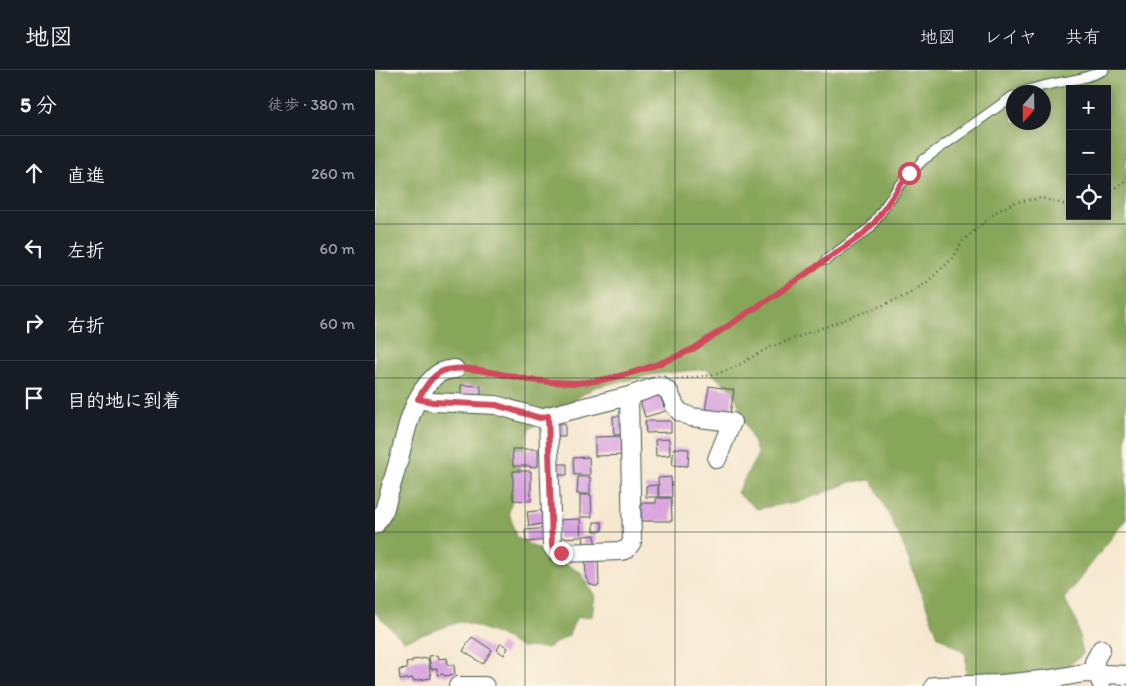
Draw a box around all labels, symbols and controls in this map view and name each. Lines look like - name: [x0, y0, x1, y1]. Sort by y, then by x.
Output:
- text: 地図: [25, 22, 73, 51]
- text: 地図: [920, 26, 956, 48]
- text: レイヤ: [984, 26, 1037, 48]
- text: 共有: [1065, 26, 1101, 48]
- north arrow: [1006, 85, 1051, 130]
- map controls: [1066, 85, 1111, 220]
- button: +: [1066, 85, 1111, 130]
- text: 5 分: [20, 92, 57, 117]
- text: 徒歩 · 380 m: [268, 95, 355, 114]
- button: −: [1066, 130, 1111, 175]
- icon: ahead: [20, 159, 48, 187]
- route start: [898, 162, 921, 185]
- text: 直進: [67, 164, 105, 187]
- text: 260 m: [311, 164, 355, 183]
- button: locate: [1066, 175, 1111, 220]
- icon: left: [20, 234, 48, 262]
- text: 左折: [67, 239, 105, 262]
- text: 60 m: [320, 239, 355, 258]
- icon: right: [20, 309, 48, 337]
- text: 右折: [67, 314, 105, 337]
- text: 60 m: [320, 314, 355, 333]
- icon: arrive: [20, 384, 48, 412]
- text: 目的地に到着: [67, 389, 181, 412]
- route end: [550, 542, 573, 565]

